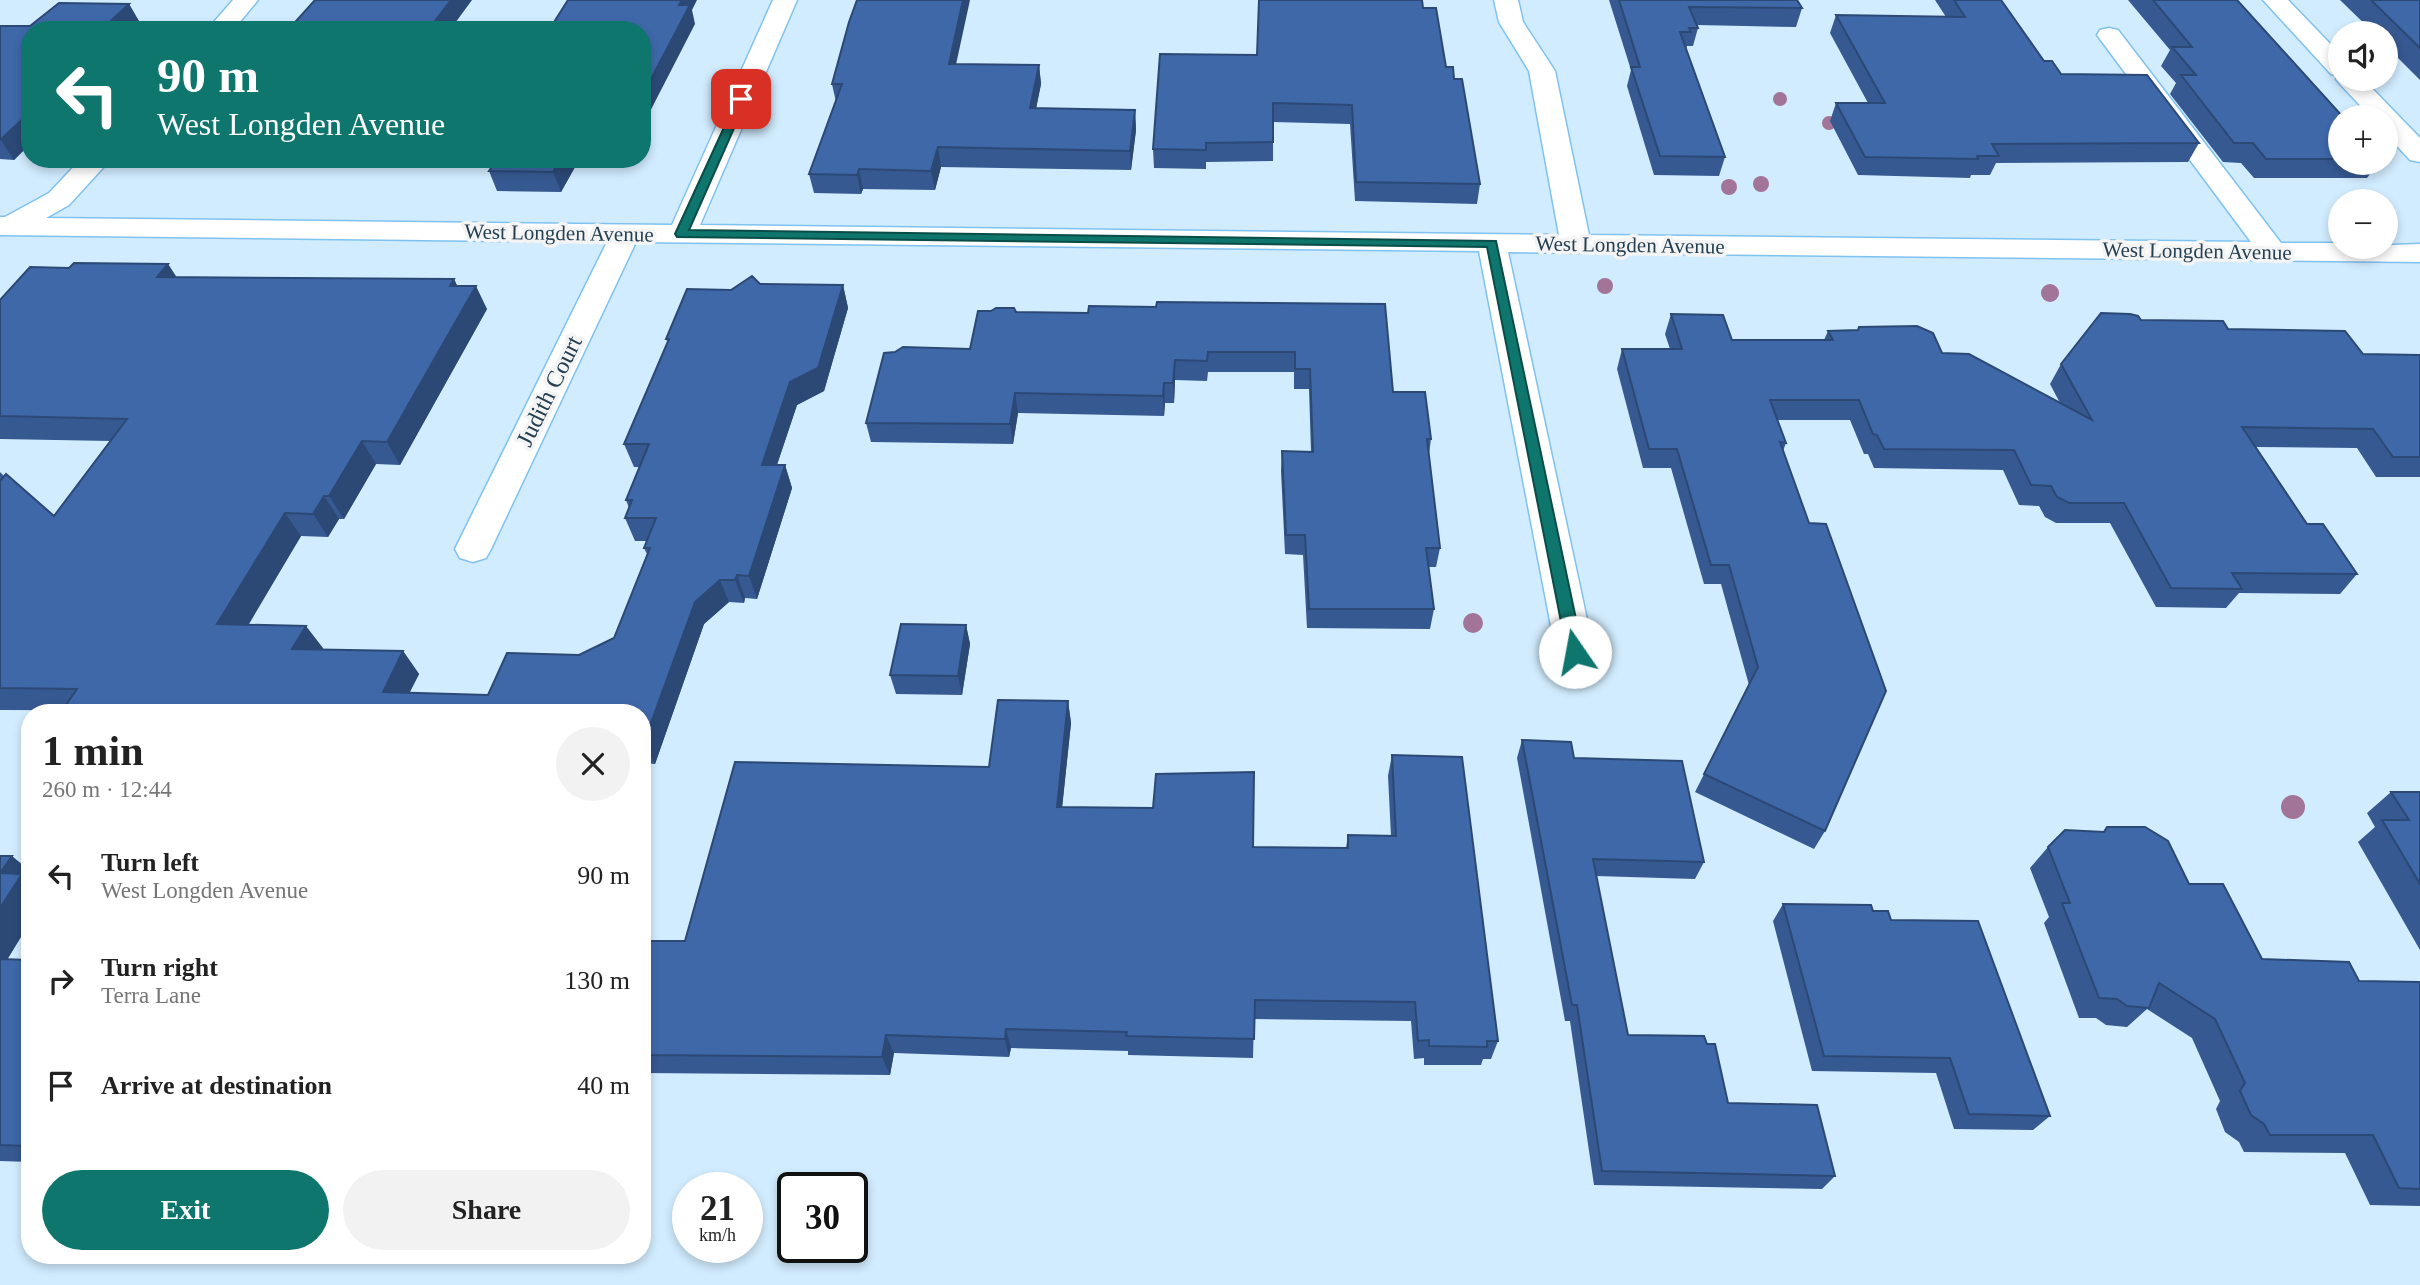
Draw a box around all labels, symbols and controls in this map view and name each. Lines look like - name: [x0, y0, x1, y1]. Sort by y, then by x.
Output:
- map controls: [2328, 21, 2398, 259]
- button: sound: [2328, 21, 2398, 91]
- text: 90 m: [157, 48, 259, 103]
- icon: left: [42, 49, 133, 140]
- pin: [711, 69, 771, 129]
- icon: arrive: [722, 80, 760, 118]
- button: +: [2328, 105, 2398, 175]
- text: West Longden Avenue: [157, 106, 445, 142]
- button: −: [2328, 189, 2398, 259]
- street label: West Longden Avenue: [464, 219, 654, 247]
- street label: West Longden Avenue: [1535, 231, 1725, 259]
- street label: West Longden Avenue: [2102, 237, 2292, 265]
- street label: Judith Court: [511, 331, 587, 450]
- position arrow: [1538, 615, 1612, 689]
- button: close: [556, 727, 630, 801]
- text: 1 min: [42, 728, 144, 774]
- text: 260 m · 12:44: [42, 777, 172, 802]
- text: Turn left: [101, 848, 199, 877]
- icon: left: [42, 857, 80, 895]
- text: 90 m: [577, 861, 630, 890]
- text: West Longden Avenue: [101, 878, 308, 903]
- text: Turn right: [101, 953, 218, 982]
- icon: right: [42, 962, 80, 1000]
- text: 130 m: [564, 966, 630, 995]
- text: Terra Lane: [101, 983, 201, 1008]
- icon: arrive: [42, 1067, 80, 1105]
- text: Arrive at destination: [101, 1071, 332, 1100]
- text: 40 m: [577, 1071, 630, 1100]
- button: Exit: [42, 1170, 329, 1250]
- button: Share: [343, 1170, 630, 1250]
- speed limit sign: 30: [777, 1172, 868, 1263]
- text: 21: [700, 1189, 735, 1228]
- text: km/h: [699, 1225, 736, 1245]

